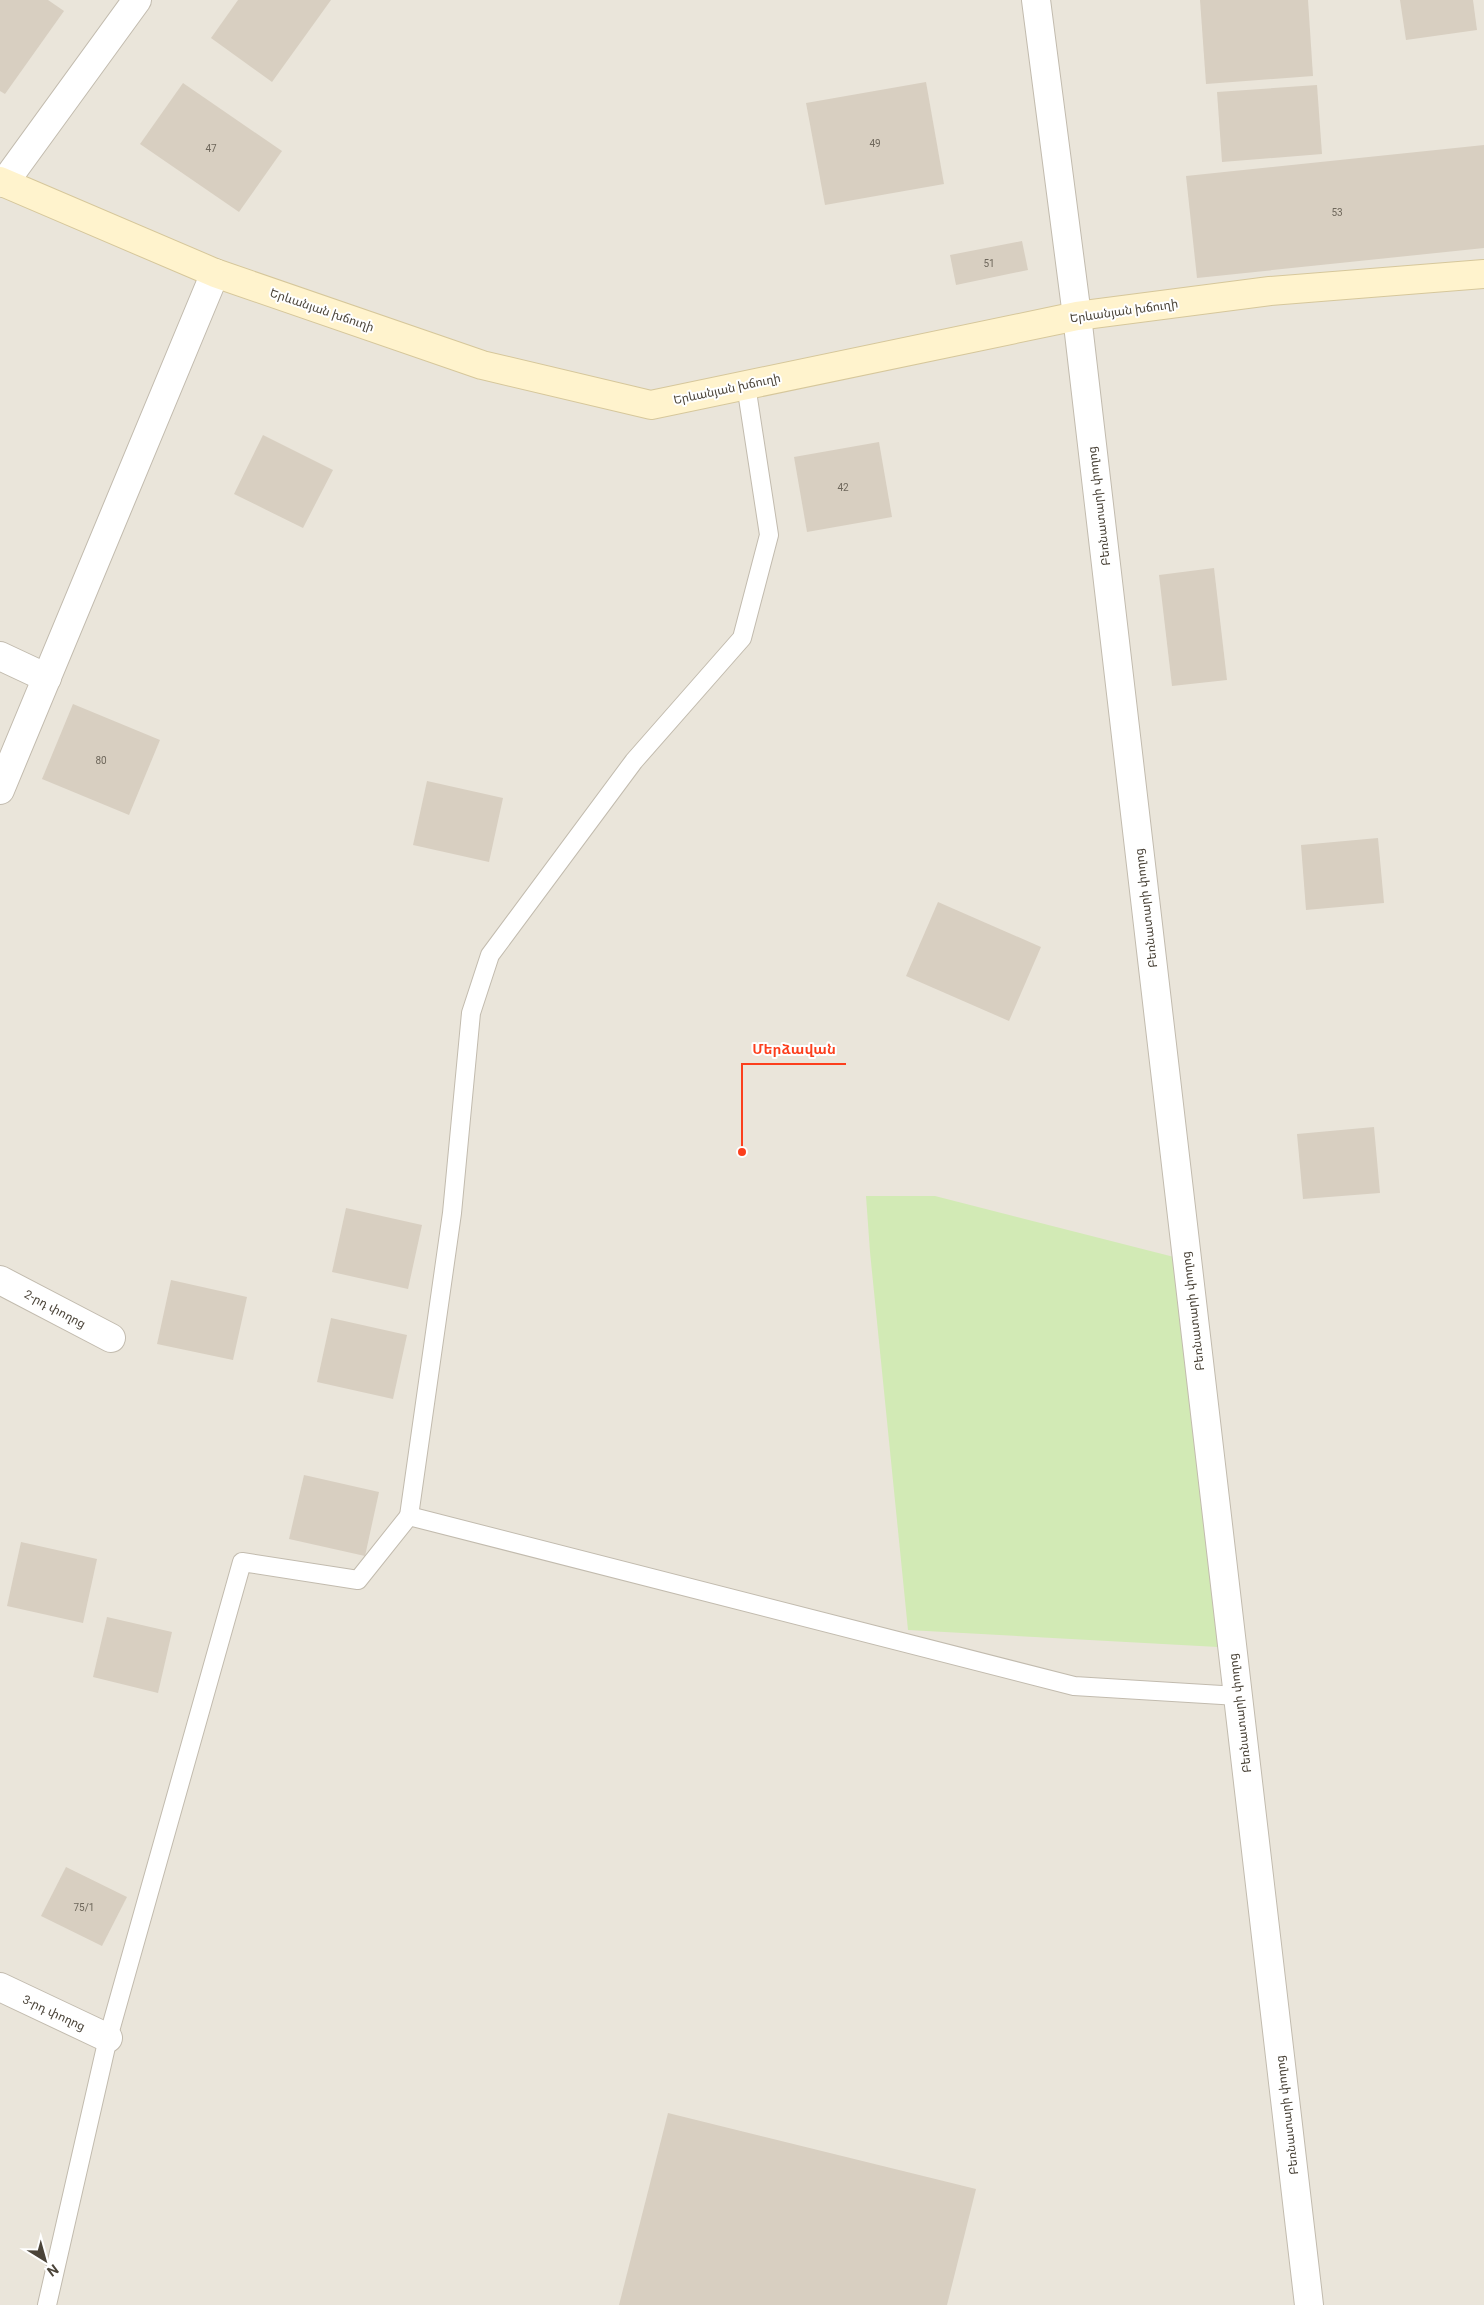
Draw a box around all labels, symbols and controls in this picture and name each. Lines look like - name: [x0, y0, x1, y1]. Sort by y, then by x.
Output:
- house number: 49: [869, 138, 881, 149]
- house number: 47: [205, 143, 217, 154]
- house number: 53: [1331, 207, 1343, 218]
- house number: 51: [983, 258, 995, 269]
- street label: Երևանյան խճուղի: [268, 286, 376, 334]
- street label: Երևանյան խճուղի: [1069, 296, 1179, 326]
- street label: Երևանյան խճուղի: [672, 371, 782, 407]
- street label: Բեռնատարի փողոց: [1085, 445, 1113, 567]
- house number: 42: [837, 482, 849, 493]
- house number: 80: [95, 755, 107, 766]
- street label: Բեռնատարի փողոց: [1132, 847, 1160, 969]
- callout: Մերձավան: [742, 1035, 846, 1064]
- text: Մերձավան: [752, 1041, 836, 1057]
- street label: Բեռնատարի փողոց: [1179, 1250, 1207, 1372]
- street label: 2-րդ փողոց: [22, 1287, 88, 1331]
- street label: Բեռնատարի փողոց: [1226, 1652, 1254, 1774]
- house number: 75/1: [74, 1902, 95, 1913]
- street label: 3-րդ փողոց: [20, 1992, 88, 2034]
- street label: Բեռնատարի փողոց: [1273, 2054, 1301, 2176]
- north arrow: [20, 2235, 70, 2285]
- text: N: [44, 2261, 62, 2280]

